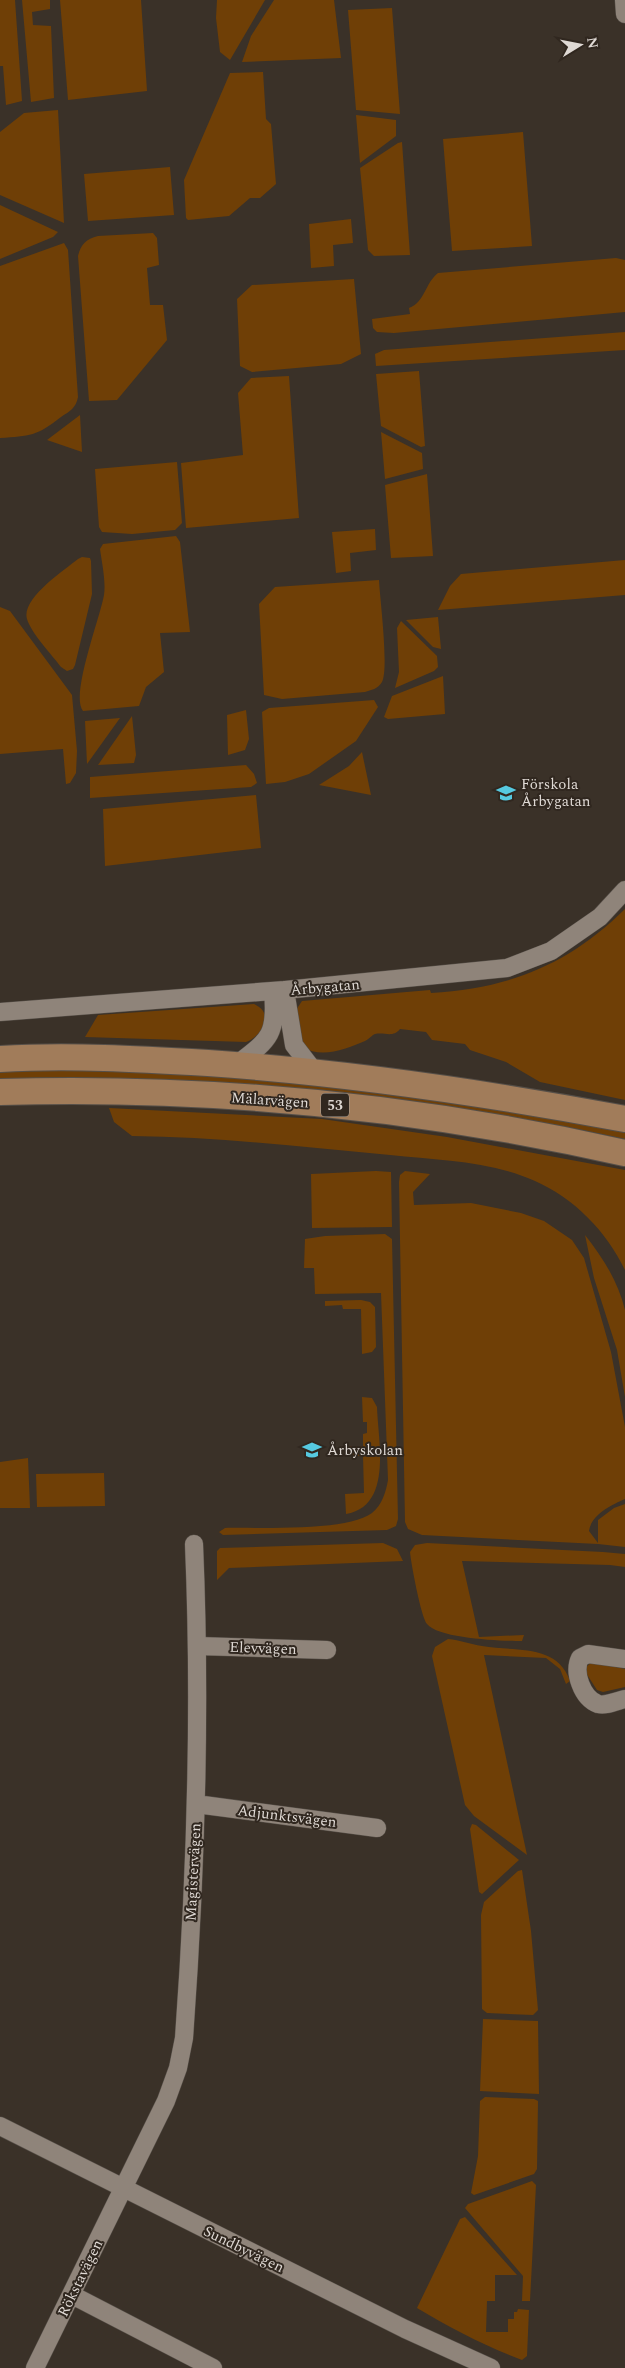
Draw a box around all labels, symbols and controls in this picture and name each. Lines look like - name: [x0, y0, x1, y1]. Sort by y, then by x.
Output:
- north arrow: [555, 20, 605, 70]
- text: N: [581, 35, 604, 50]
- place label: Förskola Årbygatan: [521, 773, 591, 813]
- school or university icon: Förskola Årbygatan: [495, 782, 517, 804]
- street label: Årbygatan: [289, 973, 361, 1002]
- street label: Mälarvägen: [230, 1086, 310, 1115]
- road number: 53: [321, 1094, 349, 1116]
- school or university icon: Årbyskolan: [301, 1439, 323, 1461]
- place label: Årbyskolan: [327, 1439, 403, 1462]
- street label: Elevvägen: [229, 1636, 297, 1661]
- street label: Adjunktsvägen: [236, 1799, 338, 1834]
- street label: Magistervägen: [179, 1822, 208, 1922]
- street label: Sundbyvägen: [199, 2220, 288, 2279]
- street label: Rökstavägen: [52, 2235, 109, 2321]

